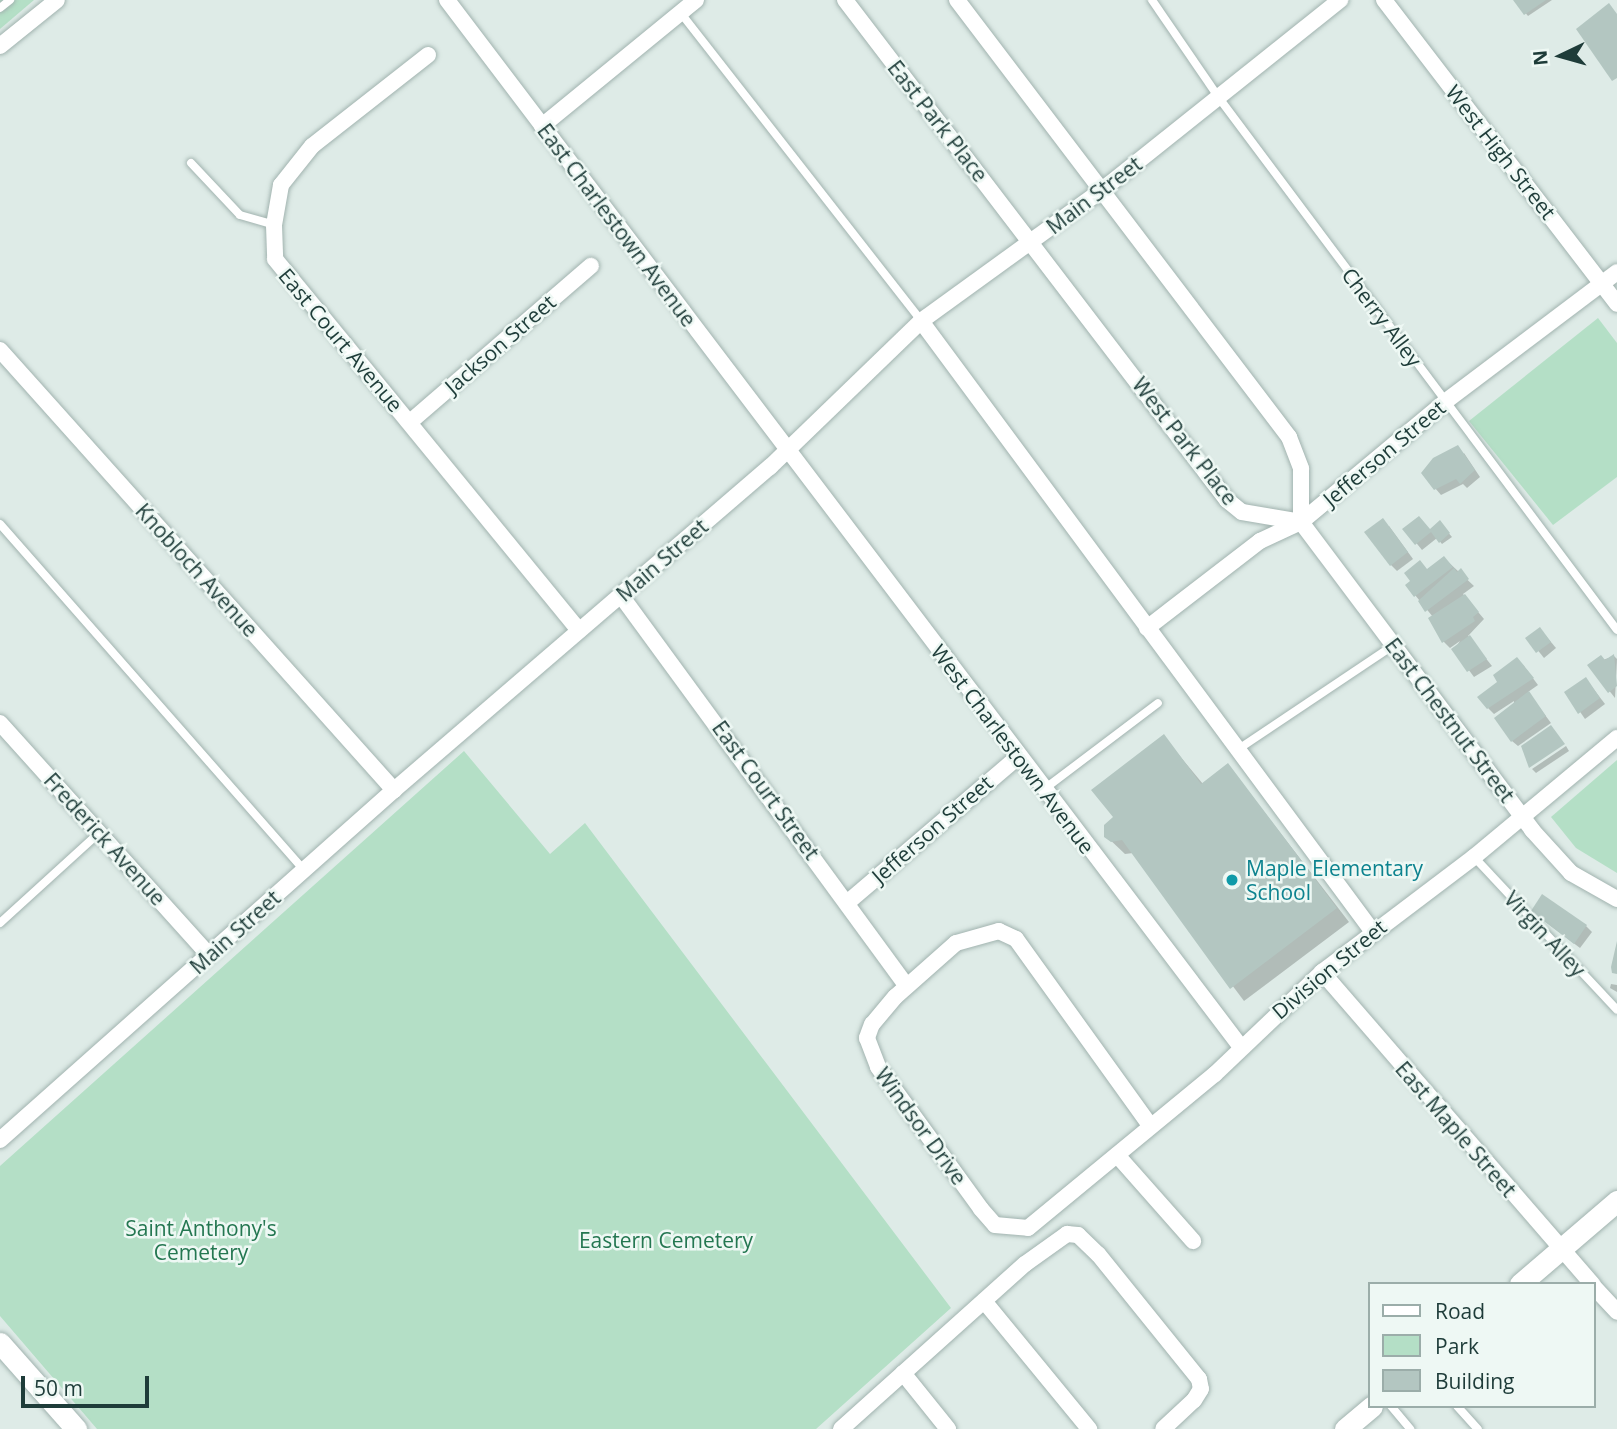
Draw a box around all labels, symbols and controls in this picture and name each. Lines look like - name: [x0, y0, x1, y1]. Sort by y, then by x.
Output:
- north arrow: [1526, 21, 1596, 91]
- text: N: [1526, 49, 1554, 67]
- street label: East Park Place: [883, 55, 993, 187]
- street label: West High Street: [1441, 80, 1561, 224]
- street label: East Charlestown Avenue: [532, 119, 702, 331]
- street label: Main Street: [1041, 151, 1147, 239]
- street label: East Court Avenue: [274, 263, 408, 417]
- street label: Cherry Alley: [1337, 263, 1427, 371]
- street label: Jackson Street: [440, 289, 560, 399]
- street label: West Park Place: [1127, 372, 1243, 510]
- street label: Jefferson Street: [1318, 395, 1450, 511]
- street label: Knobloch Avenue: [131, 498, 263, 642]
- street label: Main Street: [611, 513, 713, 607]
- street label: East Chestnut Street: [1380, 633, 1520, 807]
- street label: West Charlestown Avenue: [926, 639, 1100, 859]
- street label: East Court Street: [707, 716, 825, 864]
- street label: Frederick Avenue: [39, 768, 171, 910]
- street label: Jefferson Street: [867, 770, 997, 888]
- place label: Maple Elementary School: [1246, 855, 1423, 905]
- marker: Maple Elementary School: [1224, 872, 1240, 888]
- street label: Main Street: [185, 885, 285, 979]
- street label: Virgin Alley: [1499, 886, 1591, 982]
- street label: Division Street: [1267, 914, 1391, 1024]
- street label: East Maple Street: [1390, 1056, 1522, 1202]
- street label: Windsor Drive: [870, 1063, 972, 1189]
- park label: Saint Anthony's Cemetery: [125, 1215, 277, 1265]
- park label: Eastern Cemetery: [579, 1227, 753, 1253]
- legend: [1368, 1282, 1596, 1408]
- text: Road: [1435, 1297, 1485, 1325]
- text: Park: [1435, 1332, 1479, 1360]
- scale bar: [24, 1362, 152, 1406]
- text: Building: [1435, 1367, 1514, 1395]
- text: 50 m: [34, 1374, 83, 1402]

